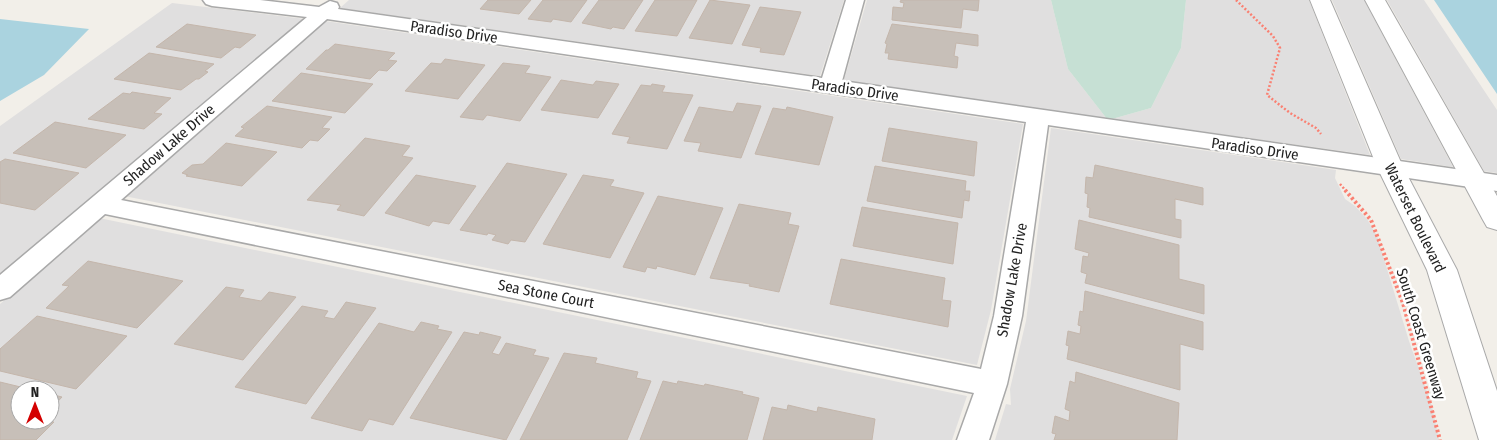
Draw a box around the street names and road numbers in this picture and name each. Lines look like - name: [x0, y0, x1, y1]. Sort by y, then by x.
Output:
- street label: Paradiso Drive: [409, 17, 499, 47]
- street label: Paradiso Drive: [810, 75, 900, 105]
- street label: Shadow Lake Drive: [120, 100, 218, 190]
- street label: Paradiso Drive: [1210, 134, 1300, 164]
- street label: Waterset Boulevard: [1381, 160, 1449, 276]
- street label: Shadow Lake Drive: [993, 222, 1031, 338]
- street label: South Coast Greenway: [1392, 266, 1450, 402]
- street label: Sea Stone Court: [496, 276, 596, 312]

